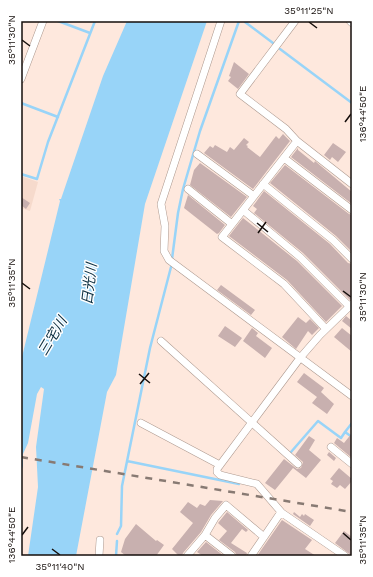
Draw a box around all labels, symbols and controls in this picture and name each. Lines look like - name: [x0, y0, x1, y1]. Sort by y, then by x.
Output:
- text: 35°11'25"N: [284, 5, 334, 16]
- text: 35°11'30"N: [6, 15, 17, 65]
- text: 136°44'50"E: [357, 86, 368, 142]
- text: 35°11'35"N: [6, 258, 17, 308]
- water label: 日光川: [79, 260, 100, 306]
- text: 35°11'30"N: [357, 272, 368, 322]
- water label: 三宅川: [34, 312, 71, 358]
- text: 136°44'50"E: [6, 507, 17, 563]
- text: 35°11'35"N: [357, 515, 368, 565]
- text: 35°11'40"N: [35, 561, 85, 572]

